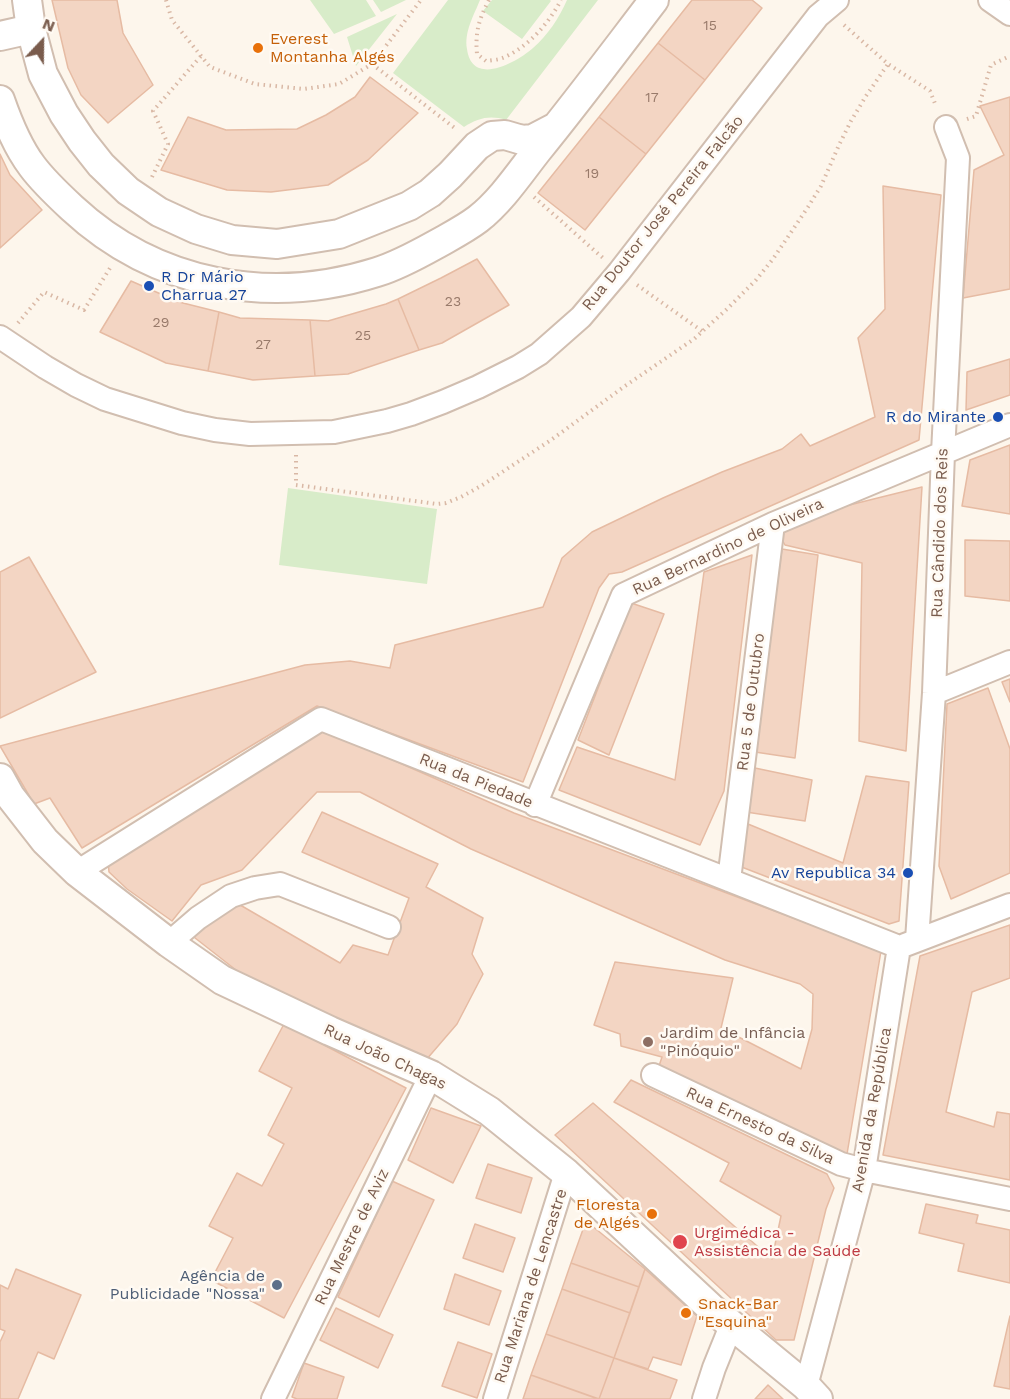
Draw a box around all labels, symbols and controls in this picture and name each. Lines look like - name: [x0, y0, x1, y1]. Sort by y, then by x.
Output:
- north arrow: [12, 12, 72, 72]
- text: N: [40, 14, 58, 36]
- house number: 15: [703, 18, 717, 34]
- place label: Everest Montanha Algés: [270, 29, 395, 67]
- marker: Everest Montanha Algés: [251, 41, 265, 55]
- house number: 17: [645, 90, 659, 106]
- street label: Rua Doutor José Pereira Falcão: [578, 111, 748, 315]
- house number: 19: [585, 166, 599, 182]
- place label: R Dr Mário Charrua 27: [161, 267, 246, 305]
- marker: R Dr Mário Charrua 27: [142, 279, 156, 293]
- house number: 23: [445, 294, 461, 310]
- house number: 29: [153, 315, 169, 331]
- house number: 25: [355, 328, 371, 344]
- house number: 27: [255, 337, 271, 353]
- place label: R do Mirante: [886, 407, 986, 427]
- marker: R do Mirante: [991, 410, 1005, 424]
- street label: Rua Cândido dos Reis: [927, 448, 953, 618]
- street label: Rua Bernardino de Oliveira: [629, 494, 827, 600]
- street label: Rua 5 de Outubro: [733, 632, 769, 772]
- street label: Rua da Piedade: [416, 749, 536, 813]
- place label: Av Republica 34: [771, 863, 896, 883]
- marker: Av Republica 34: [901, 866, 915, 880]
- street label: Rua João Chagas: [320, 1020, 450, 1094]
- place label: Jardim de Infância "Pinóquio": [660, 1023, 805, 1061]
- street label: Avenida da República: [848, 1026, 896, 1194]
- marker: Jardim de Infância "Pinóquio": [641, 1035, 655, 1049]
- street label: Rua Ernesto da Silva: [683, 1083, 837, 1169]
- street label: Rua Mestre de Aviz: [311, 1166, 393, 1308]
- street label: Rua Mariana de Lencastre: [490, 1186, 572, 1386]
- place label: Floresta de Algés: [574, 1195, 640, 1233]
- marker: Floresta de Algés: [645, 1207, 659, 1221]
- place label: Urgimédica - Assistência de Saúde: [694, 1223, 861, 1261]
- marker: Urgimédica - Assistência de Saúde: [671, 1233, 689, 1251]
- place label: Agência de Publicidade "Nossa": [110, 1266, 265, 1304]
- marker: Agência de Publicidade "Nossa": [270, 1278, 284, 1292]
- place label: Snack-Bar "Esquina": [698, 1294, 778, 1332]
- marker: Snack-Bar "Esquina": [679, 1306, 693, 1320]

